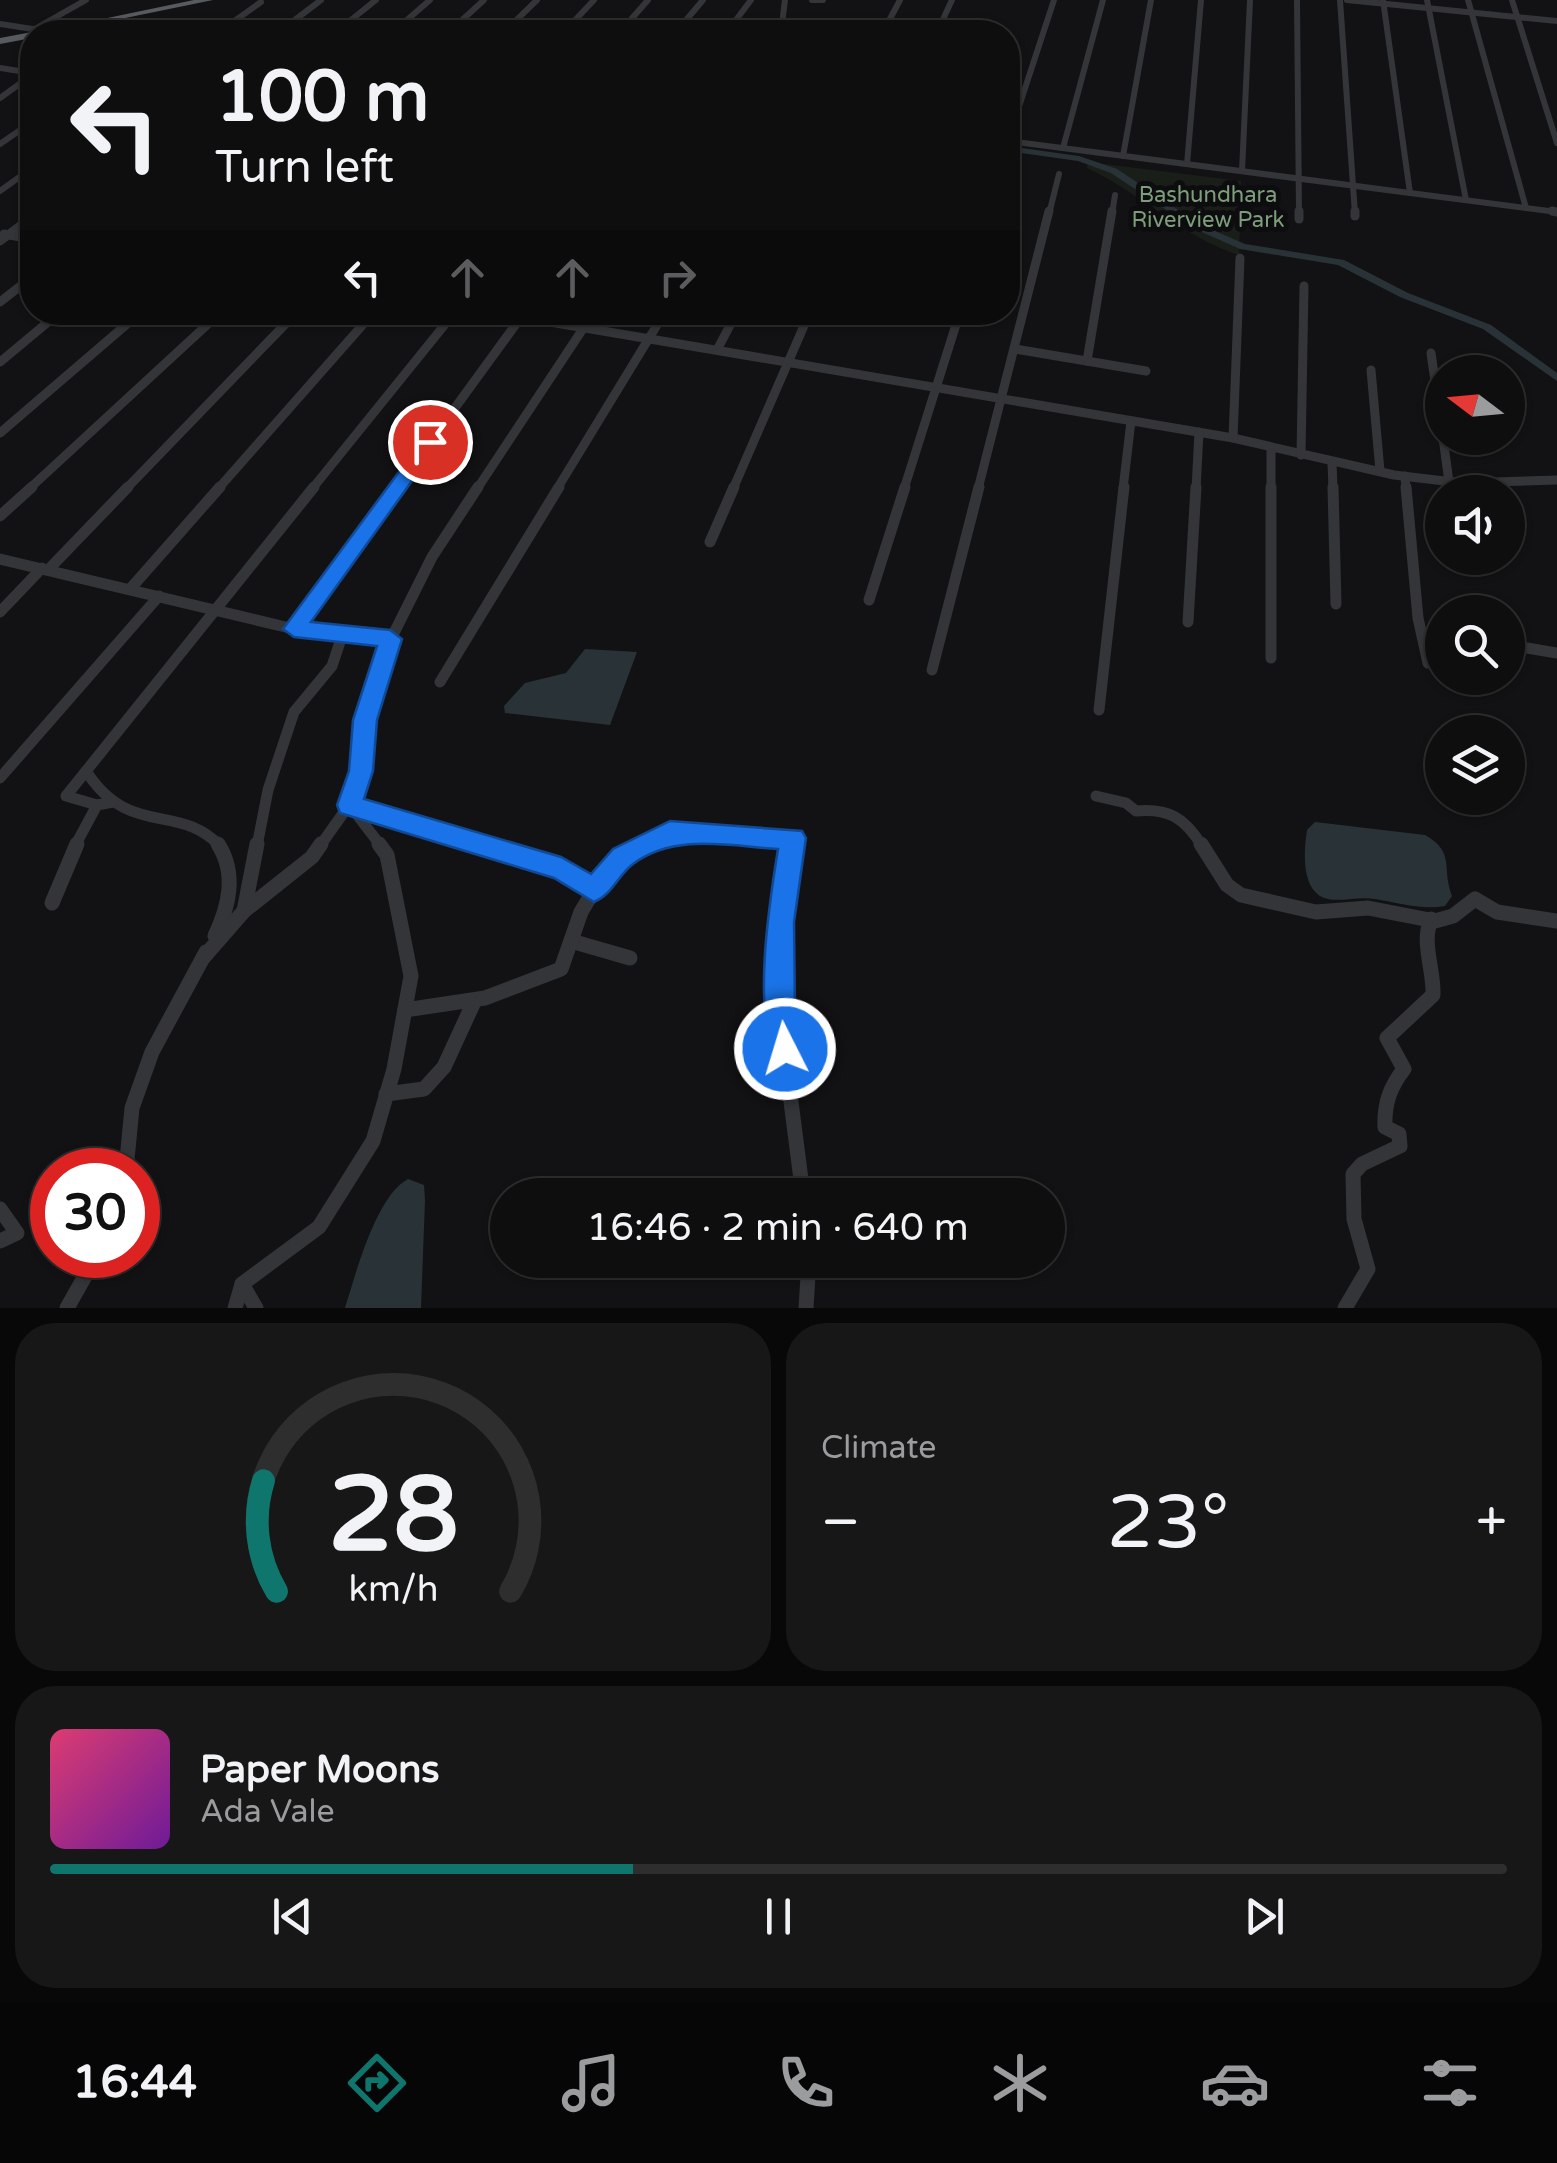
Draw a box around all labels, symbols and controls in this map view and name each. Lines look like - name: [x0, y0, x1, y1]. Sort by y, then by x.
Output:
- text: 100 m: [215, 56, 429, 140]
- icon: left: [50, 60, 180, 190]
- text: Turn left: [215, 141, 394, 195]
- park label: Bashundhara Riverview Park: [1131, 182, 1285, 233]
- icon: left: [335, 250, 390, 305]
- icon: ahead: [440, 250, 495, 305]
- icon: ahead: [545, 250, 600, 305]
- icon: right: [650, 250, 705, 305]
- north arrow: [1425, 355, 1525, 455]
- map controls: [1425, 355, 1525, 815]
- pin: [388, 400, 473, 485]
- icon: arrive: [403, 415, 458, 470]
- button: sound: [1425, 475, 1525, 575]
- button: search: [1425, 595, 1525, 695]
- button: layers: [1425, 715, 1525, 815]
- position arrow: [733, 997, 837, 1101]
- speed limit sign: 30: [30, 1148, 160, 1278]
- text: 16:46 · 2 min · 640 m: [586, 1205, 969, 1251]
- text: Climate: [821, 1429, 936, 1467]
- text: 28: [328, 1454, 458, 1579]
- text: 23°: [1107, 1478, 1229, 1568]
- text: −: [821, 1490, 860, 1556]
- text: +: [1476, 1490, 1507, 1556]
- text: km/h: [348, 1568, 438, 1611]
- text: Paper Moons: [200, 1747, 440, 1793]
- text: Ada Vale: [200, 1793, 335, 1831]
- icon: previous: [265, 1889, 320, 1944]
- icon: pause: [751, 1889, 806, 1944]
- icon: next: [1237, 1889, 1292, 1944]
- icon: directions: [342, 2048, 412, 2118]
- icon: music: [556, 2048, 626, 2118]
- icon: phone: [771, 2048, 841, 2118]
- icon: climate: [985, 2048, 1055, 2118]
- icon: car: [1200, 2048, 1270, 2118]
- icon: filters: [1415, 2048, 1485, 2118]
- text: 16:44: [72, 2056, 197, 2110]

